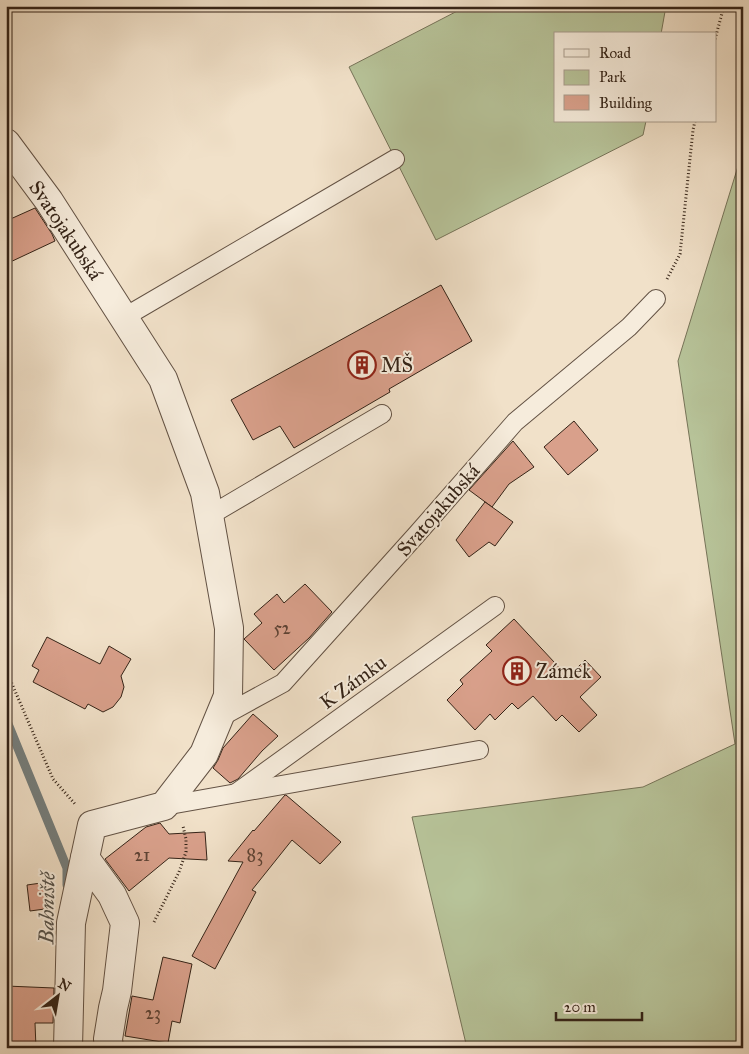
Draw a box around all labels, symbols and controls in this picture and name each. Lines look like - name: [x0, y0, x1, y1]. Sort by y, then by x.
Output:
- legend: [554, 32, 716, 122]
- text: Road: [599, 44, 631, 62]
- text: Park: [599, 68, 626, 86]
- text: Building: [599, 94, 653, 112]
- street label: Svatojakubská: [24, 176, 108, 285]
- building icon: MŠ: [347, 350, 377, 380]
- place label: MŠ: [381, 352, 413, 377]
- street label: Svatojakubská: [391, 458, 485, 561]
- house number: 52: [273, 617, 291, 639]
- street label: K Zámku: [315, 650, 391, 714]
- building icon: Zámek: [502, 656, 532, 686]
- place label: Zámek: [536, 659, 592, 683]
- house number: 21: [134, 844, 150, 866]
- house number: 83: [247, 844, 263, 866]
- water label: Bahniště: [33, 870, 61, 945]
- north arrow: [32, 972, 82, 1022]
- text: N: [55, 975, 74, 996]
- scale bar: [556, 989, 643, 1021]
- text: 20 m: [564, 998, 596, 1016]
- house number: 23: [145, 1002, 161, 1024]

